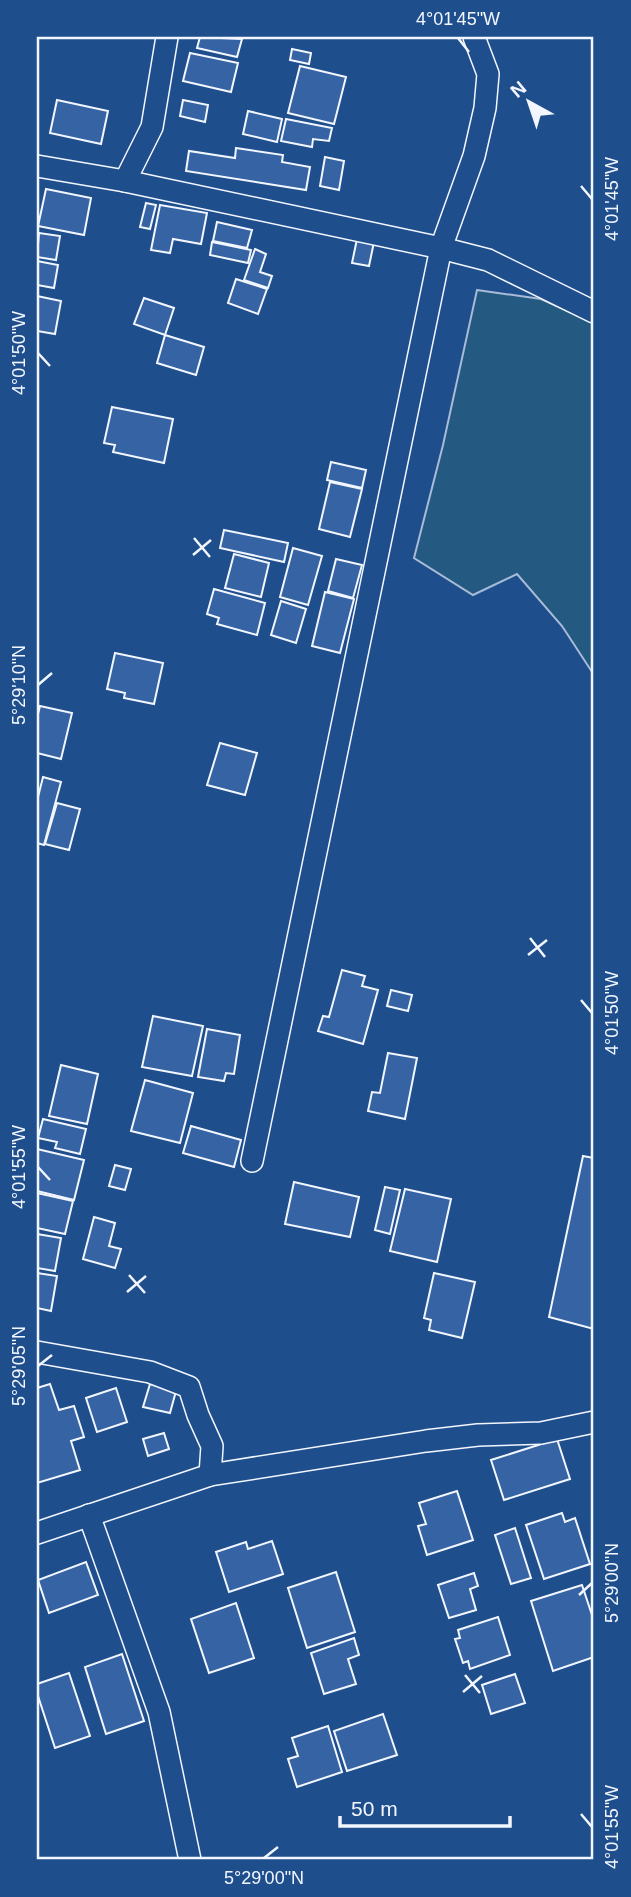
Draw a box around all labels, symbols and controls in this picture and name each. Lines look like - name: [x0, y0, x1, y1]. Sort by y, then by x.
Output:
- text: 4°01'45"W: [416, 9, 500, 29]
- north arrow: [494, 66, 564, 136]
- text: N: [506, 77, 530, 102]
- text: 4°01'45"W: [602, 157, 622, 241]
- text: 4°01'50"W: [9, 311, 29, 395]
- text: 5°29'10"N: [9, 645, 29, 725]
- text: 4°01'50"W: [602, 971, 622, 1055]
- text: 4°01'55"W: [9, 1125, 29, 1209]
- text: 5°29'05"N: [9, 1326, 29, 1406]
- text: 5°29'00"N: [602, 1543, 622, 1623]
- scale bar: [340, 1785, 510, 1829]
- text: 4°01'55"W: [602, 1785, 622, 1869]
- text: 50 m: [351, 1797, 398, 1820]
- text: 5°29'00"N: [224, 1868, 304, 1888]

